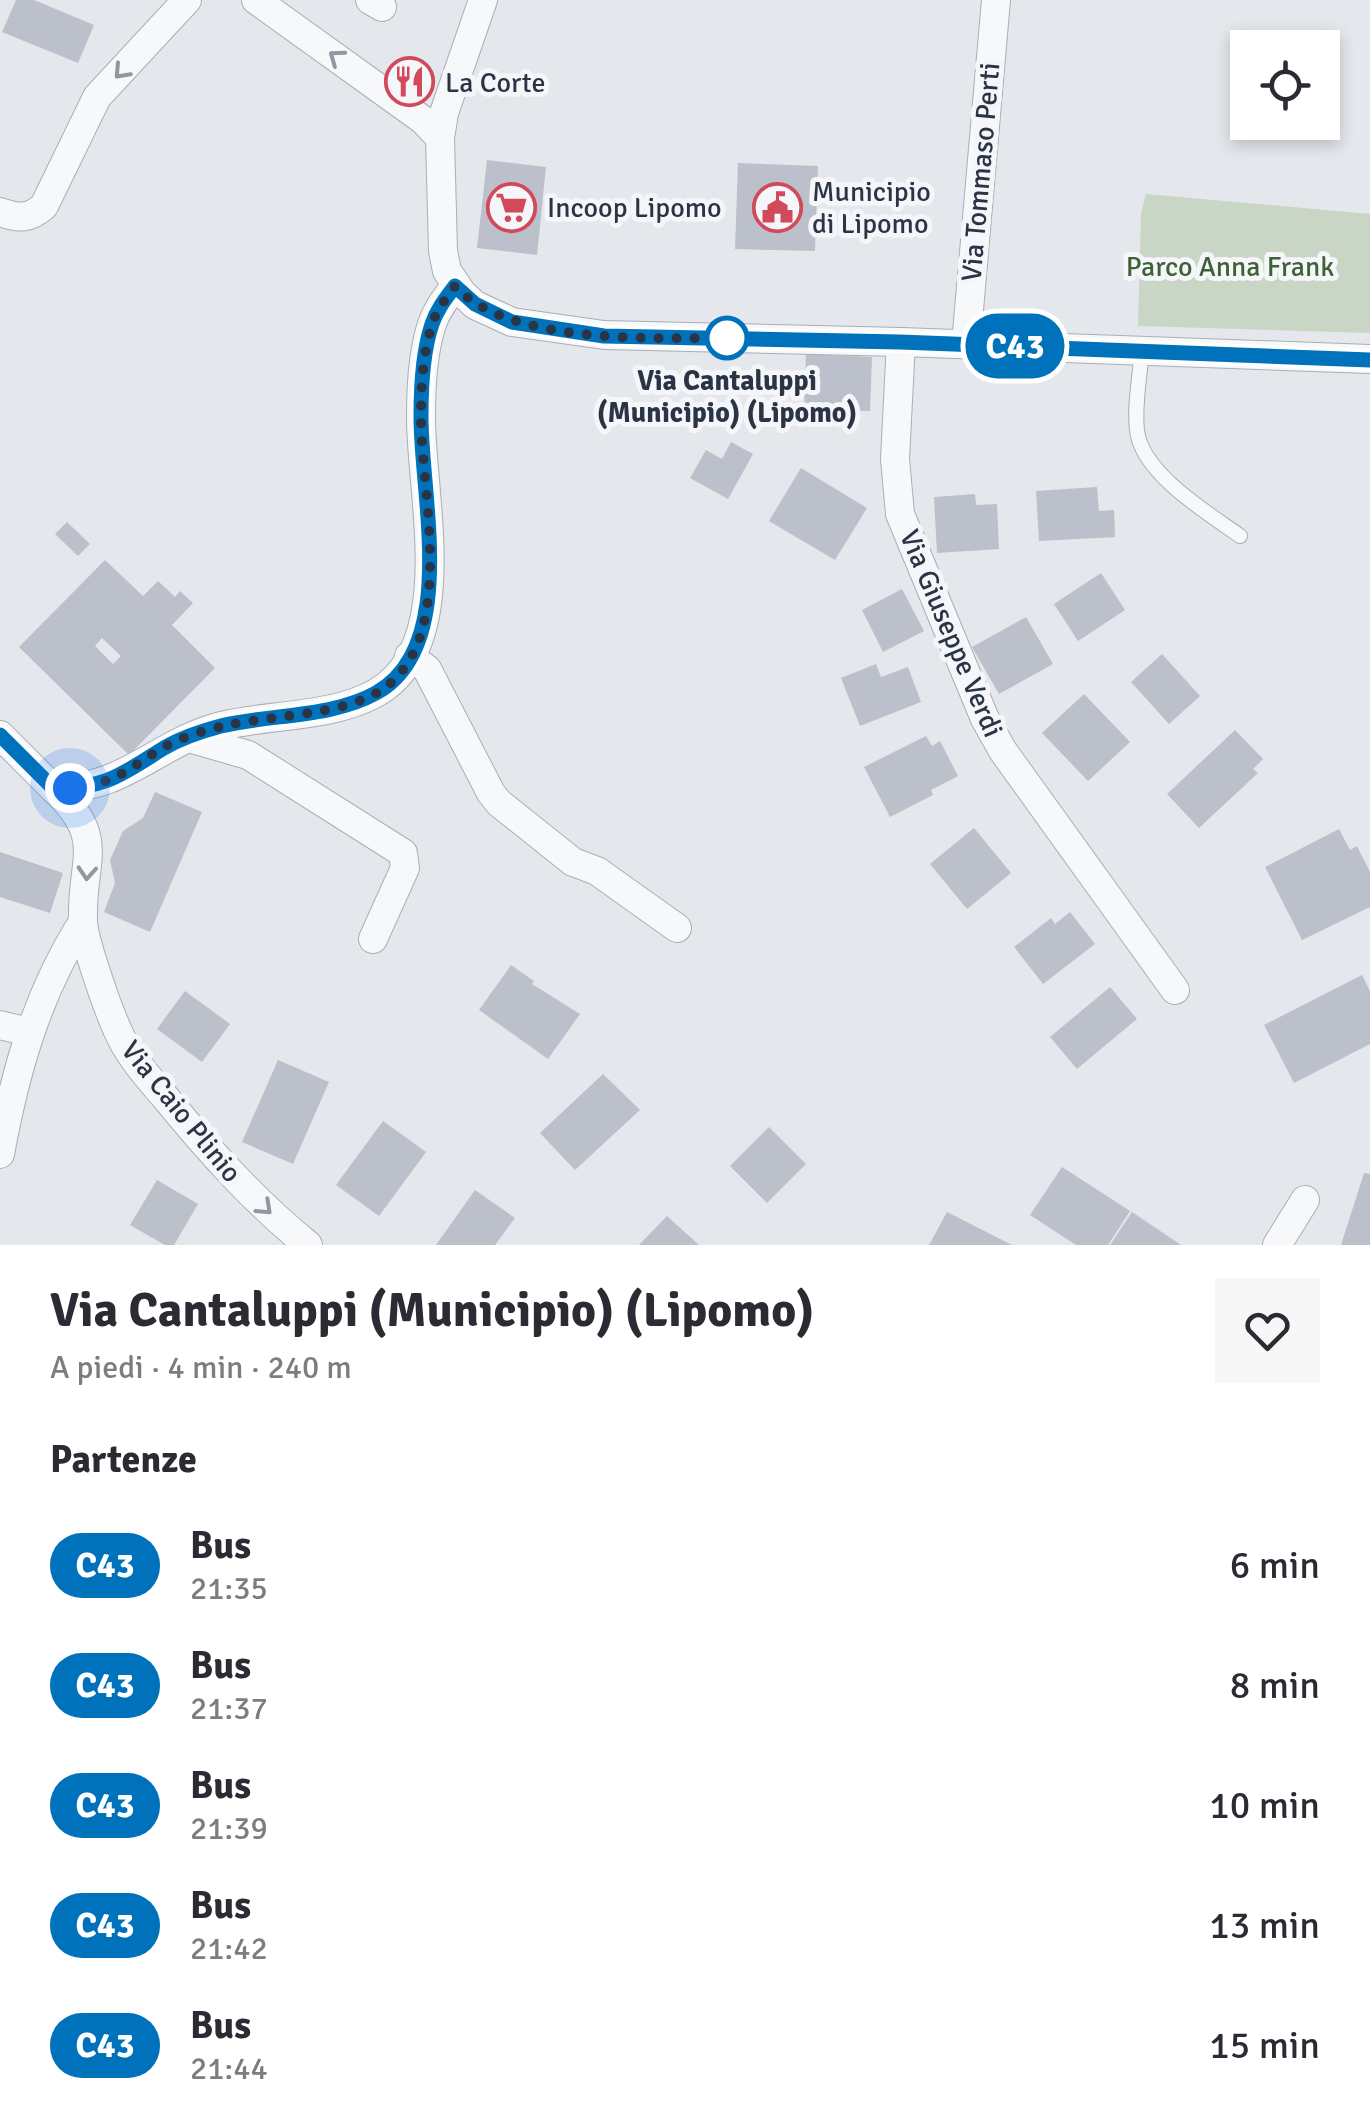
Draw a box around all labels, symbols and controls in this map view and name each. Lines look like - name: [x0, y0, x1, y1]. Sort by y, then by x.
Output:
- map controls: [1230, 30, 1340, 140]
- button: locate: [1230, 30, 1340, 140]
- one-way arrow: [328, 51, 347, 69]
- restaurant icon: La Corte: [384, 56, 436, 108]
- one-way arrow: [115, 60, 133, 79]
- street label: Via Tommaso Perti: [954, 61, 1007, 283]
- place label: La Corte: [445, 66, 545, 100]
- place label: Municipio di Lipomo: [812, 175, 931, 241]
- supermarket icon: Incoop Lipomo: [486, 181, 538, 233]
- public building icon: Municipio di Lipomo: [751, 181, 803, 233]
- place label: Incoop Lipomo: [547, 191, 722, 225]
- park label: Parco Anna Frank: [1126, 250, 1334, 284]
- line badge: C43: [958, 314, 1072, 378]
- marker: Via Cantaluppi (Municipio) (Lipomo): [706, 317, 748, 359]
- text: C43: [985, 325, 1045, 368]
- place label: Via Cantaluppi (Municipio) (Lipomo): [597, 364, 857, 430]
- street label: Via Giuseppe Verdi: [892, 525, 1010, 742]
- your location: [45, 763, 95, 813]
- one-way arrow: [77, 865, 99, 881]
- street label: Via Caio Plinio: [114, 1034, 249, 1189]
- one-way arrow: [253, 1196, 272, 1214]
- button: heart: [1215, 1278, 1320, 1383]
- text: Via Cantaluppi (Municipio) (Lipomo): [50, 1281, 814, 1340]
- text: A piedi · 4 min · 240 m: [50, 1348, 352, 1387]
- text: Partenze: [50, 1436, 197, 1483]
- text: Bus: [190, 1522, 251, 1569]
- text: 6 min: [1230, 1542, 1320, 1589]
- text: C43: [75, 1544, 135, 1587]
- text: 21:35: [190, 1569, 268, 1608]
- text: Bus: [190, 1642, 251, 1689]
- text: 8 min: [1230, 1662, 1320, 1709]
- text: C43: [75, 1664, 135, 1707]
- text: 21:37: [190, 1689, 268, 1728]
- text: Bus: [190, 1762, 251, 1809]
- text: 10 min: [1209, 1782, 1320, 1829]
- text: C43: [75, 1784, 135, 1827]
- text: 21:39: [190, 1809, 268, 1848]
- text: Bus: [190, 1882, 251, 1929]
- text: 13 min: [1209, 1902, 1320, 1949]
- text: C43: [75, 1904, 135, 1947]
- text: 21:42: [190, 1929, 268, 1968]
- text: Bus: [190, 2002, 251, 2049]
- text: 15 min: [1209, 2022, 1320, 2069]
- text: C43: [75, 2024, 135, 2067]
- text: 21:44: [190, 2049, 268, 2088]

